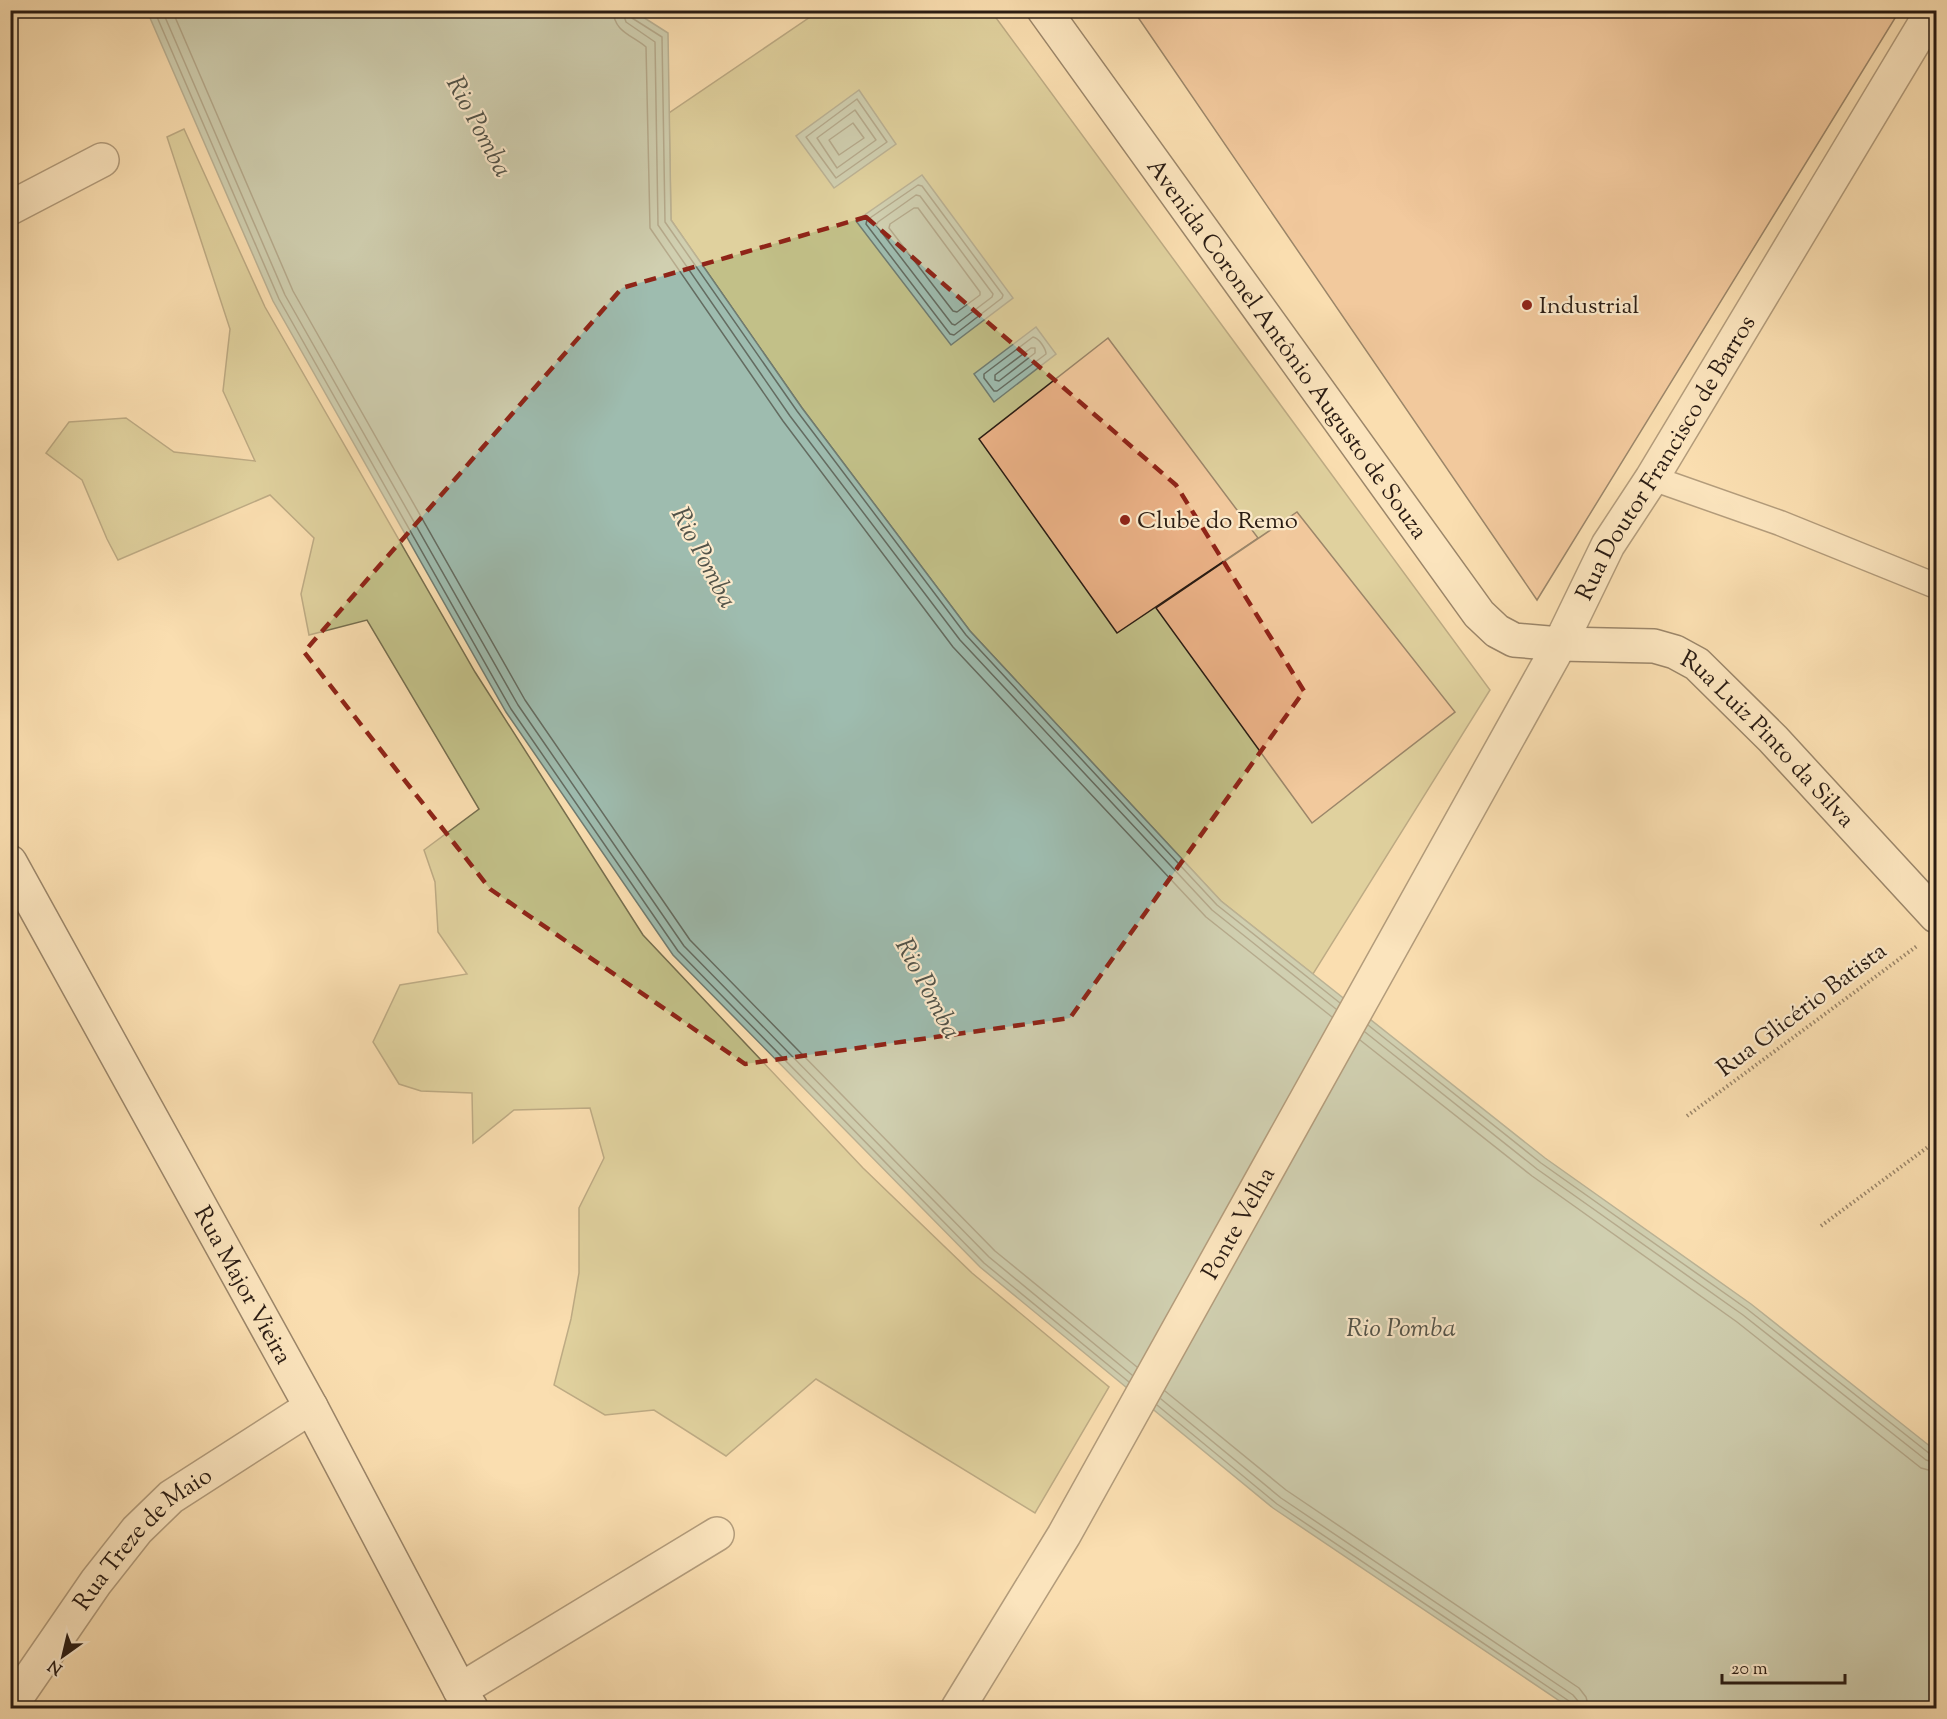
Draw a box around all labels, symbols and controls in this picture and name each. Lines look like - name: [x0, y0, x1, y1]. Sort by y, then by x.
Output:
- water label: Rio Pomba: [436, 70, 520, 184]
- street label: Avenida Coronel Antônio Augusto de Souza: [1137, 152, 1435, 547]
- place label: Industrial: [1539, 290, 1639, 324]
- marker: Industrial: [1520, 298, 1534, 312]
- street label: Rua Doutor Francisco de Barros: [1569, 309, 1765, 607]
- water label: Rio Pomba: [661, 501, 745, 615]
- place label: Clube do Remo: [1137, 505, 1298, 539]
- marker: Clube do Remo: [1118, 513, 1132, 527]
- street label: Rua Luiz Pinto da Silva: [1674, 643, 1862, 836]
- water label: Rio Pomba: [885, 932, 969, 1046]
- street label: Rua Glicério Batista: [1710, 935, 1894, 1086]
- street label: Ponte Velha: [1194, 1161, 1284, 1286]
- street label: Rua Major Vieira: [184, 1201, 299, 1371]
- water label: Rio Pomba: [1346, 1311, 1456, 1348]
- street label: Rua Treze de Maio: [66, 1460, 220, 1618]
- north arrow: [33, 1626, 93, 1686]
- scale bar: [1722, 1647, 1845, 1685]
- text: N: [44, 1653, 68, 1679]
- text: 20 m: [1731, 1657, 1768, 1683]

